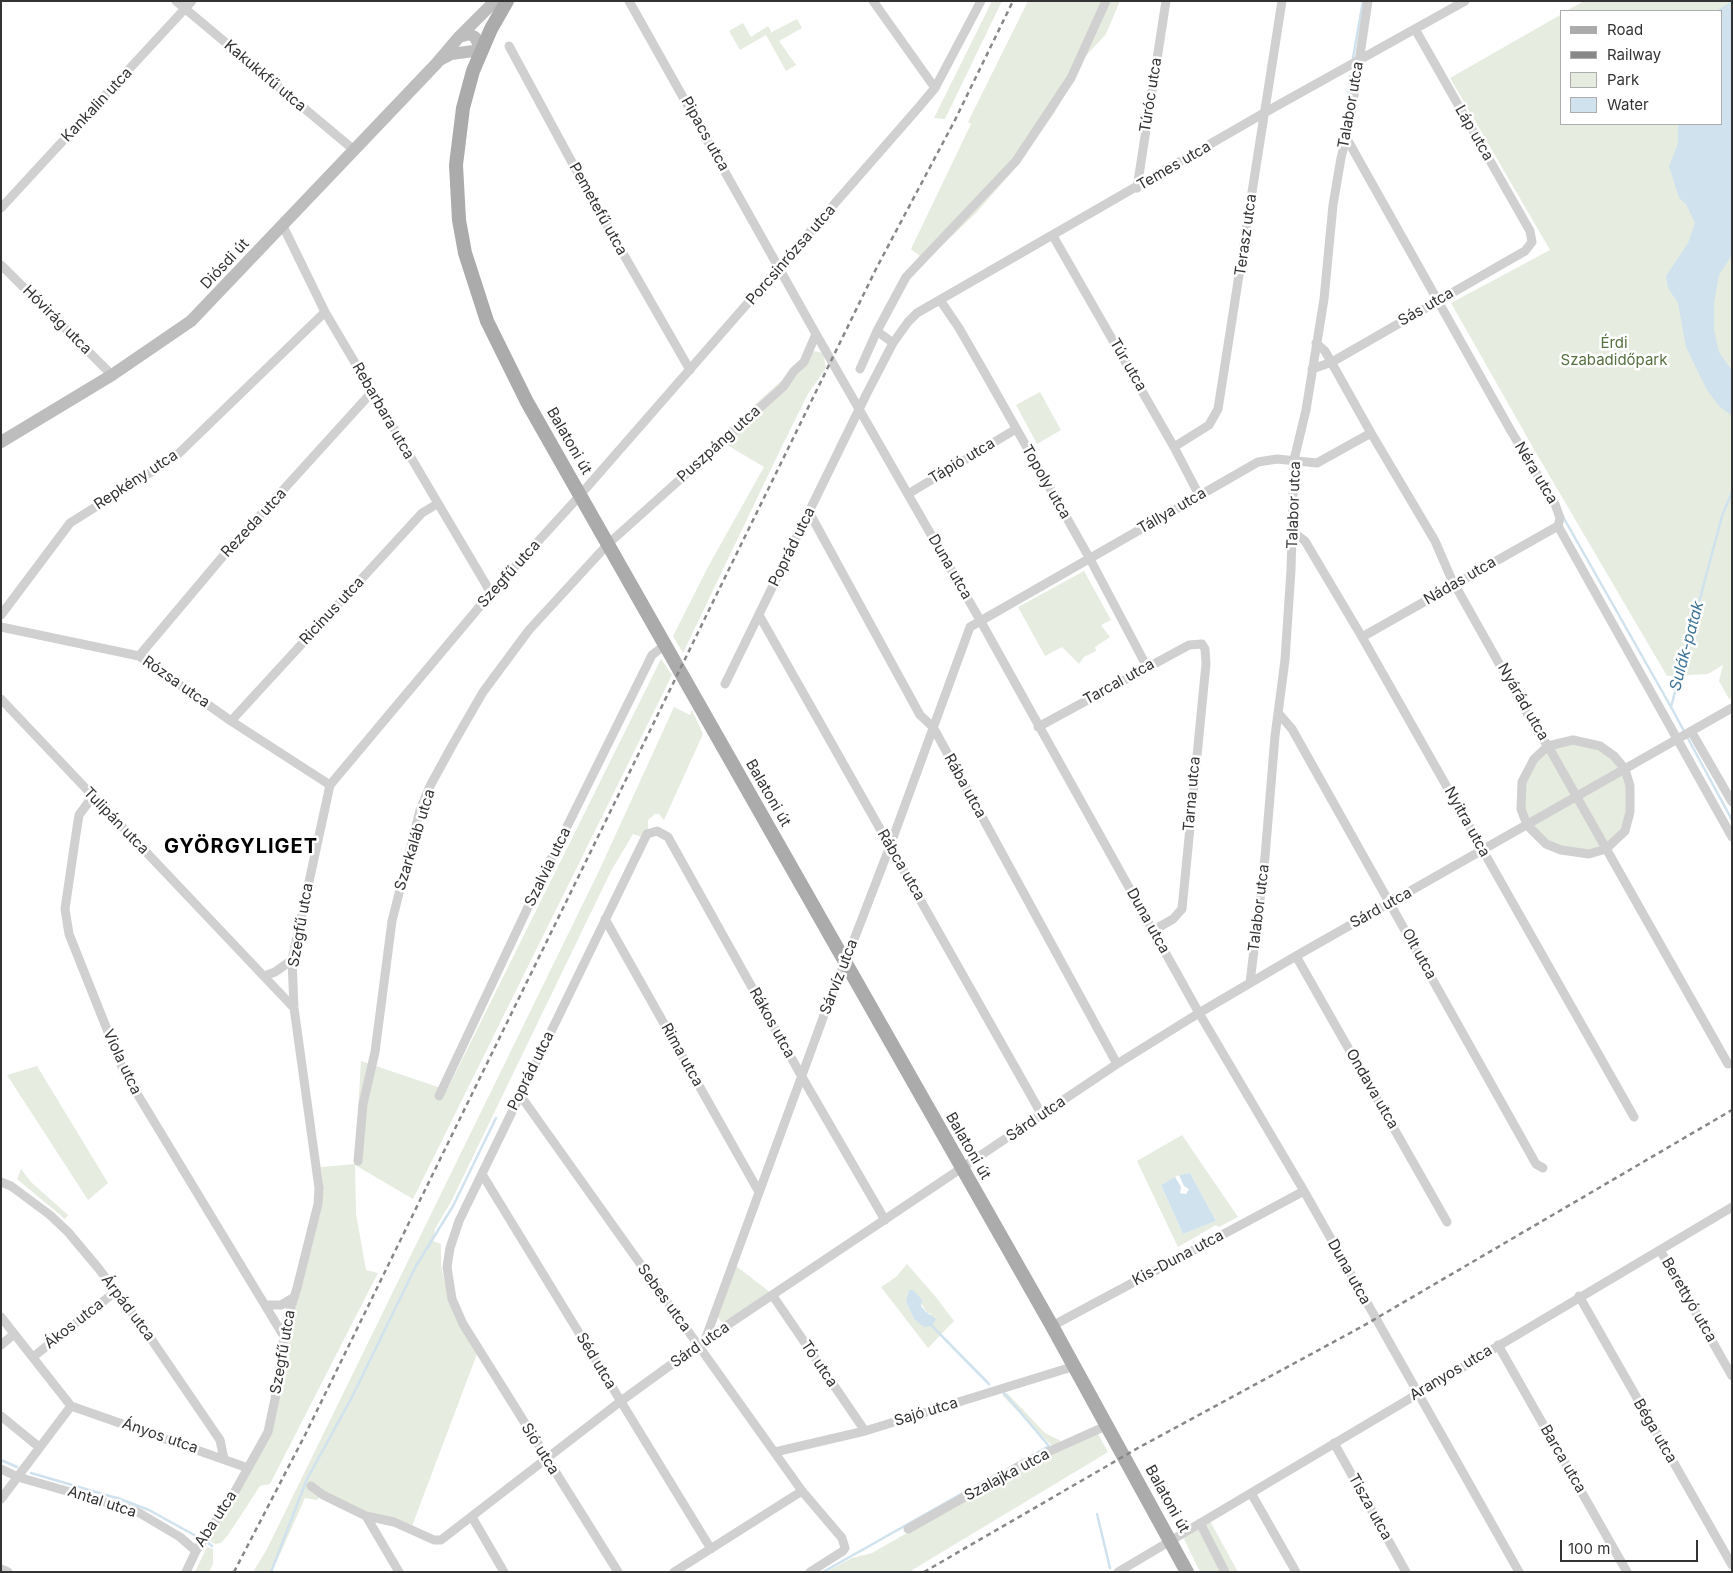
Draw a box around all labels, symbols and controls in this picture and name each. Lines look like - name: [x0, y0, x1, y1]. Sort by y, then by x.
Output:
- legend: [1560, 10, 1723, 125]
- text: Road: [1607, 20, 1643, 39]
- street label: Kakukkfű utca: [220, 36, 310, 116]
- text: Railway: [1607, 45, 1661, 64]
- street label: Túróc utca: [1136, 56, 1166, 134]
- street label: Talabor utca: [1335, 60, 1367, 150]
- street label: Kankalin utca: [58, 64, 136, 146]
- text: Park: [1607, 70, 1639, 89]
- street label: Pipacs utca: [677, 94, 733, 174]
- text: Water: [1607, 95, 1649, 114]
- street label: Láp utca: [1451, 102, 1497, 164]
- street label: Temes utca: [1134, 138, 1214, 194]
- street label: Pemetefű utca: [565, 160, 631, 258]
- street label: Terasz utca: [1231, 193, 1261, 277]
- street label: Porcsinrózsa utca: [743, 201, 839, 309]
- street label: Diósdi út: [197, 235, 253, 293]
- street label: Hóvirág utca: [19, 282, 95, 358]
- street label: Sás utca: [1395, 284, 1457, 330]
- park label: Érdi Szabadidőpark: [1561, 334, 1667, 369]
- street label: Túr utca: [1106, 335, 1150, 395]
- street label: Rebarbara utca: [348, 359, 418, 463]
- street label: Puszpáng utca: [674, 402, 764, 486]
- street label: Balatoni út: [543, 404, 595, 478]
- street label: Tápió utca: [926, 434, 998, 488]
- street label: Néra utca: [1510, 439, 1562, 507]
- street label: Topoly utca: [1018, 442, 1074, 522]
- street label: Repkény utca: [91, 446, 181, 514]
- street label: Talabor utca: [1283, 461, 1305, 549]
- street label: Tállya utca: [1135, 484, 1209, 538]
- street label: Rezeda utca: [218, 485, 290, 561]
- street label: Poprád utca: [765, 504, 819, 590]
- street label: Duna utca: [924, 531, 976, 603]
- street label: Szegfű utca: [474, 536, 544, 612]
- street label: Nádas utca: [1421, 553, 1499, 609]
- street label: Ricinus utca: [296, 573, 368, 649]
- water label: Sulák-patak: [1666, 599, 1708, 693]
- street label: Rózsa utca: [139, 652, 213, 712]
- street label: Tarcal utca: [1080, 655, 1158, 709]
- street label: Nyárád utca: [1494, 660, 1552, 744]
- street label: Rába utca: [940, 751, 990, 821]
- street label: Balatoni út: [742, 756, 794, 830]
- street label: Tarna utca: [1180, 756, 1204, 832]
- street label: Tulipán utca: [80, 784, 152, 858]
- street label: Nyitra utca: [1440, 784, 1494, 860]
- street label: Szarkaláb utca: [391, 787, 439, 893]
- street label: Szalvia utca: [521, 825, 575, 909]
- street label: Rábca utca: [873, 826, 929, 904]
- district label: GYÖRGYLIGET: [163, 835, 319, 859]
- street label: Talabor utca: [1245, 863, 1273, 953]
- street label: Szegfű utca: [285, 882, 317, 968]
- street label: Sárd utca: [1347, 884, 1415, 932]
- street label: Duna utca: [1123, 885, 1173, 957]
- street label: Olt utca: [1398, 925, 1440, 983]
- street label: Sárvíz utca: [816, 937, 862, 1017]
- street label: Rákos utca: [745, 985, 799, 1061]
- street label: Rima utca: [657, 1020, 707, 1090]
- street label: Viola utca: [99, 1026, 145, 1098]
- street label: Poprád utca: [504, 1028, 558, 1114]
- street label: Ondava utca: [1342, 1046, 1402, 1132]
- street label: Sárd utca: [1003, 1093, 1069, 1145]
- street label: Balatoni út: [942, 1109, 994, 1183]
- street label: Kis-Duna utca: [1129, 1226, 1227, 1290]
- street label: Duna utca: [1324, 1236, 1374, 1308]
- street label: Berettyó utca: [1658, 1255, 1720, 1345]
- street label: Sebes utca: [633, 1261, 695, 1335]
- street label: Árpád utca: [97, 1271, 159, 1345]
- street label: Ákos utca: [41, 1295, 107, 1353]
- street label: Szegfű utca: [267, 1309, 299, 1395]
- street label: Sárd utca: [667, 1318, 733, 1372]
- street label: Séd utca: [572, 1330, 620, 1392]
- street label: Tó utca: [797, 1337, 841, 1391]
- street label: Aranyos utca: [1406, 1341, 1496, 1405]
- street label: Sajó utca: [892, 1394, 960, 1430]
- street label: Béga utca: [1629, 1396, 1681, 1466]
- street label: Ányos utca: [120, 1415, 200, 1457]
- street label: Sió utca: [517, 1420, 563, 1478]
- street label: Barca utca: [1536, 1422, 1590, 1496]
- street label: Szalajka utca: [961, 1445, 1053, 1505]
- street label: Balatoni út: [1141, 1462, 1193, 1536]
- street label: Tisza utca: [1344, 1471, 1396, 1543]
- street label: Antal utca: [65, 1482, 139, 1522]
- street label: Aba utca: [191, 1488, 241, 1550]
- scale bar: [1563, 1530, 1700, 1562]
- text: 100 m: [1568, 1539, 1610, 1558]

